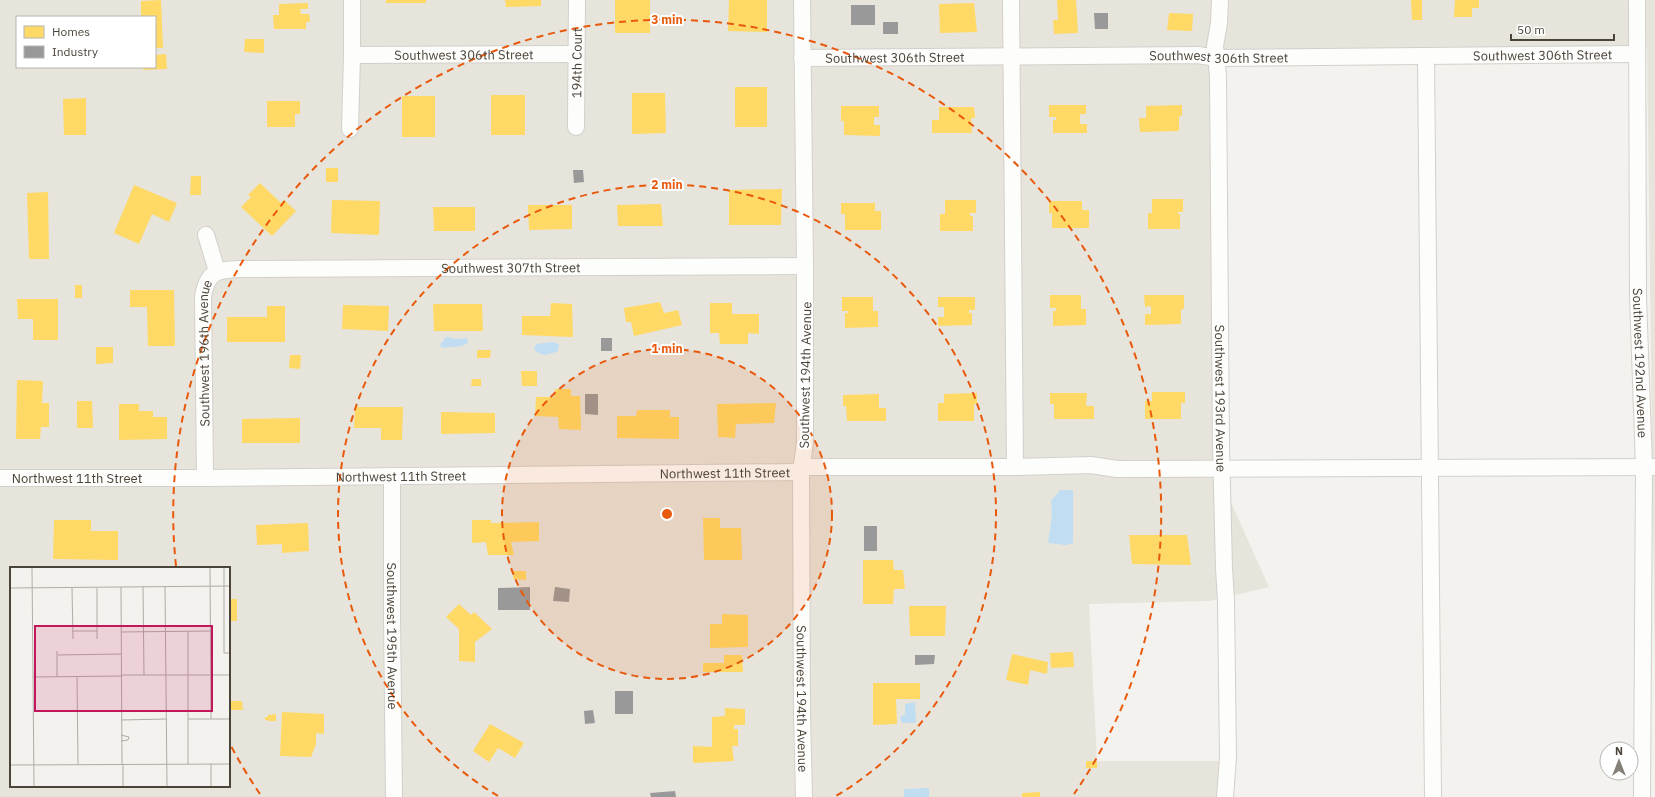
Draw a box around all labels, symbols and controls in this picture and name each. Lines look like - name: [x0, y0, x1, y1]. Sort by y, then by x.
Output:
- text: 3 min: [651, 12, 683, 27]
- legend: [16, 16, 156, 68]
- scale bar: [1511, 16, 1614, 42]
- text: 50 m: [1517, 22, 1545, 37]
- text: Homes: [52, 24, 90, 39]
- street label: 194th Court: [568, 28, 586, 98]
- text: Industry: [52, 44, 98, 59]
- street label: Southwest 306th Street: [394, 46, 534, 64]
- street label: Southwest 306th Street: [1473, 46, 1612, 65]
- street label: Southwest 306th Street: [1149, 47, 1288, 67]
- street label: Southwest 306th Street: [825, 49, 965, 67]
- text: 2 min: [651, 177, 683, 192]
- street label: Southwest 307th Street: [441, 259, 581, 277]
- street label: Southwest 196th Avenue: [195, 277, 216, 427]
- street label: Southwest 192nd Avenue: [1629, 288, 1651, 438]
- street label: Southwest 194th Avenue: [796, 301, 815, 449]
- street label: Southwest 193rd Avenue: [1211, 325, 1230, 472]
- text: 1 min: [651, 341, 683, 356]
- street label: Northwest 11th Street: [660, 464, 790, 482]
- street label: Northwest 11th Street: [336, 467, 466, 486]
- street label: Northwest 11th Street: [12, 470, 142, 487]
- centre of rings: [660, 507, 674, 521]
- street label: Southwest 195th Avenue: [383, 562, 401, 710]
- inset map: [10, 567, 230, 787]
- street label: Southwest 194th Avenue: [793, 625, 811, 772]
- north arrow: [1599, 741, 1639, 781]
- text: N: [1615, 744, 1623, 758]

